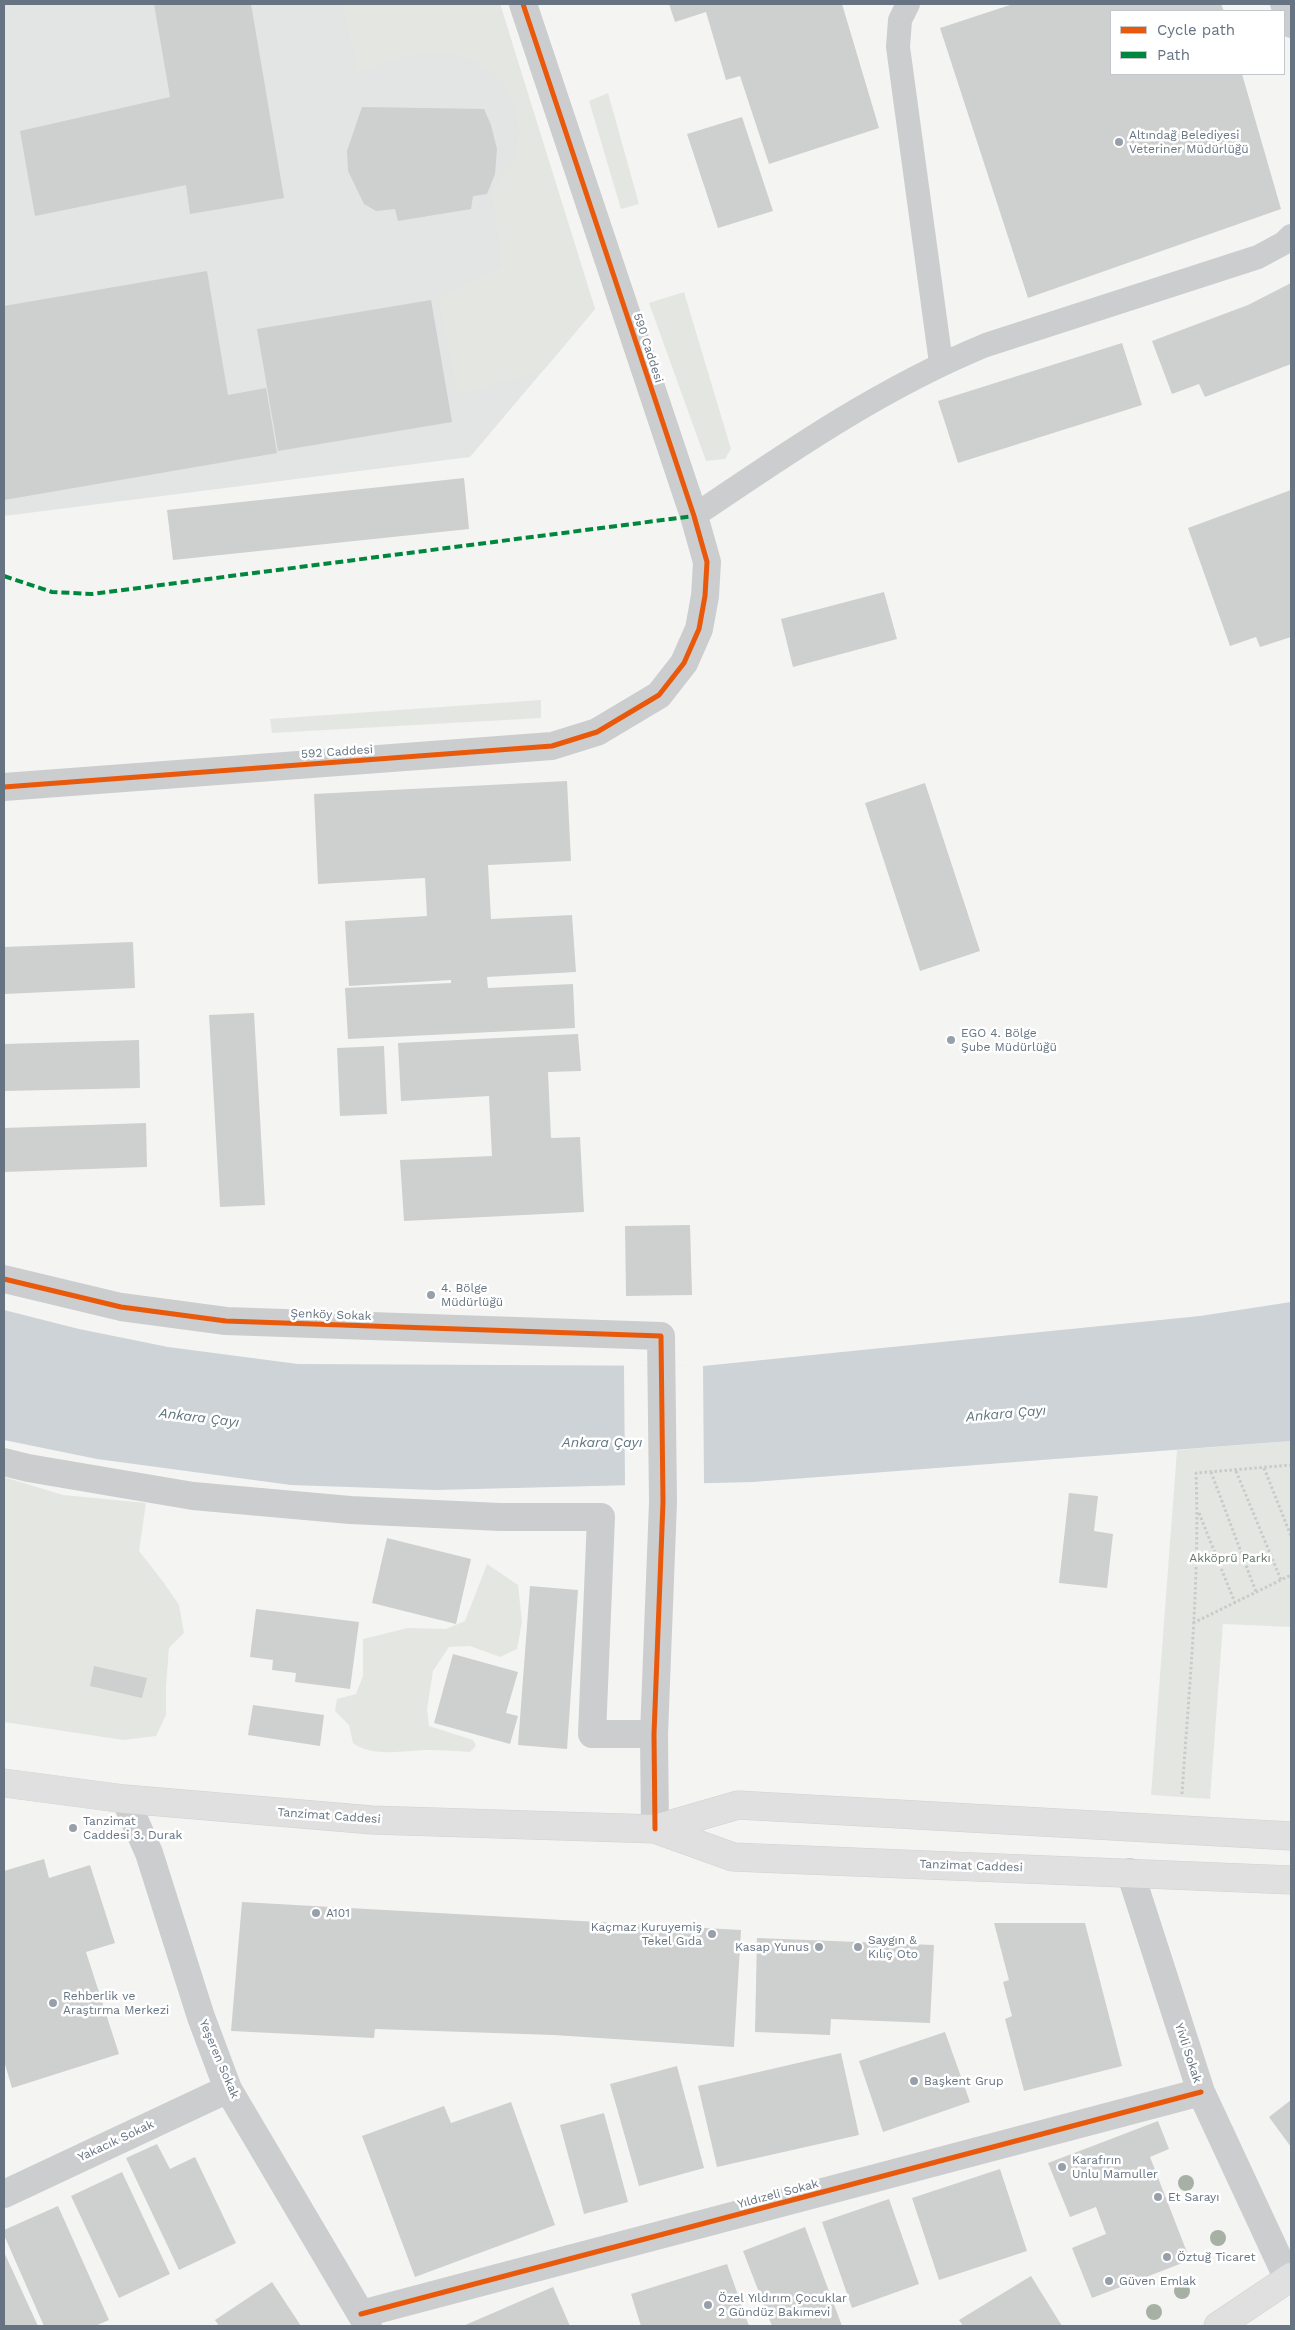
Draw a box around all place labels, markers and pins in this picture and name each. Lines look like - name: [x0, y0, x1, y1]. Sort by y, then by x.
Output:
- place label: Altındağ Belediyesi Veteriner Müdürlüğü: [1129, 128, 1249, 156]
- marker: Altındağ Belediyesi Veteriner Müdürlüğü: [1113, 136, 1125, 148]
- place label: EGO 4. Bölge Şube Müdürlüğü: [961, 1026, 1057, 1054]
- marker: EGO 4. Bölge Şube Müdürlüğü: [945, 1034, 957, 1046]
- place label: 4. Bölge Müdürlüğü: [441, 1281, 503, 1309]
- marker: 4. Bölge Müdürlüğü: [425, 1289, 437, 1301]
- place label: Tanzimat Caddesi 3. Durak: [83, 1814, 182, 1842]
- marker: Tanzimat Caddesi 3. Durak: [67, 1822, 79, 1834]
- place label: A101: [326, 1906, 350, 1920]
- marker: A101: [310, 1907, 322, 1919]
- place label: Kaçmaz Kuruyemiş Tekel Gıda: [591, 1920, 702, 1948]
- marker: Kaçmaz Kuruyemiş Tekel Gıda: [706, 1928, 718, 1940]
- place label: Saygın & Kılıç Oto: [868, 1933, 918, 1961]
- place label: Kasap Yunus: [735, 1940, 809, 1954]
- marker: Kasap Yunus: [813, 1941, 825, 1953]
- marker: Saygın & Kılıç Oto: [852, 1941, 864, 1953]
- place label: Rehberlik ve Araştırma Merkezi: [63, 1989, 169, 2017]
- marker: Rehberlik ve Araştırma Merkezi: [47, 1997, 59, 2009]
- place label: Başkent Grup: [924, 2074, 1003, 2088]
- marker: Başkent Grup: [908, 2075, 920, 2087]
- place label: Karafırın Unlu Mamuller: [1072, 2153, 1158, 2181]
- marker: Karafırın Unlu Mamuller: [1056, 2161, 1068, 2173]
- place label: Et Sarayı: [1168, 2190, 1219, 2204]
- marker: Et Sarayı: [1152, 2191, 1164, 2203]
- place label: Öztuğ Ticaret: [1177, 2250, 1255, 2264]
- marker: Öztuğ Ticaret: [1161, 2251, 1173, 2263]
- place label: Güven Emlak: [1119, 2274, 1196, 2288]
- marker: Güven Emlak: [1103, 2275, 1115, 2287]
- place label: Özel Yıldırım Çocuklar 2 Gündüz Bakımevi: [718, 2291, 847, 2319]
- marker: Özel Yıldırım Çocuklar 2 Gündüz Bakımevi: [702, 2299, 714, 2311]

